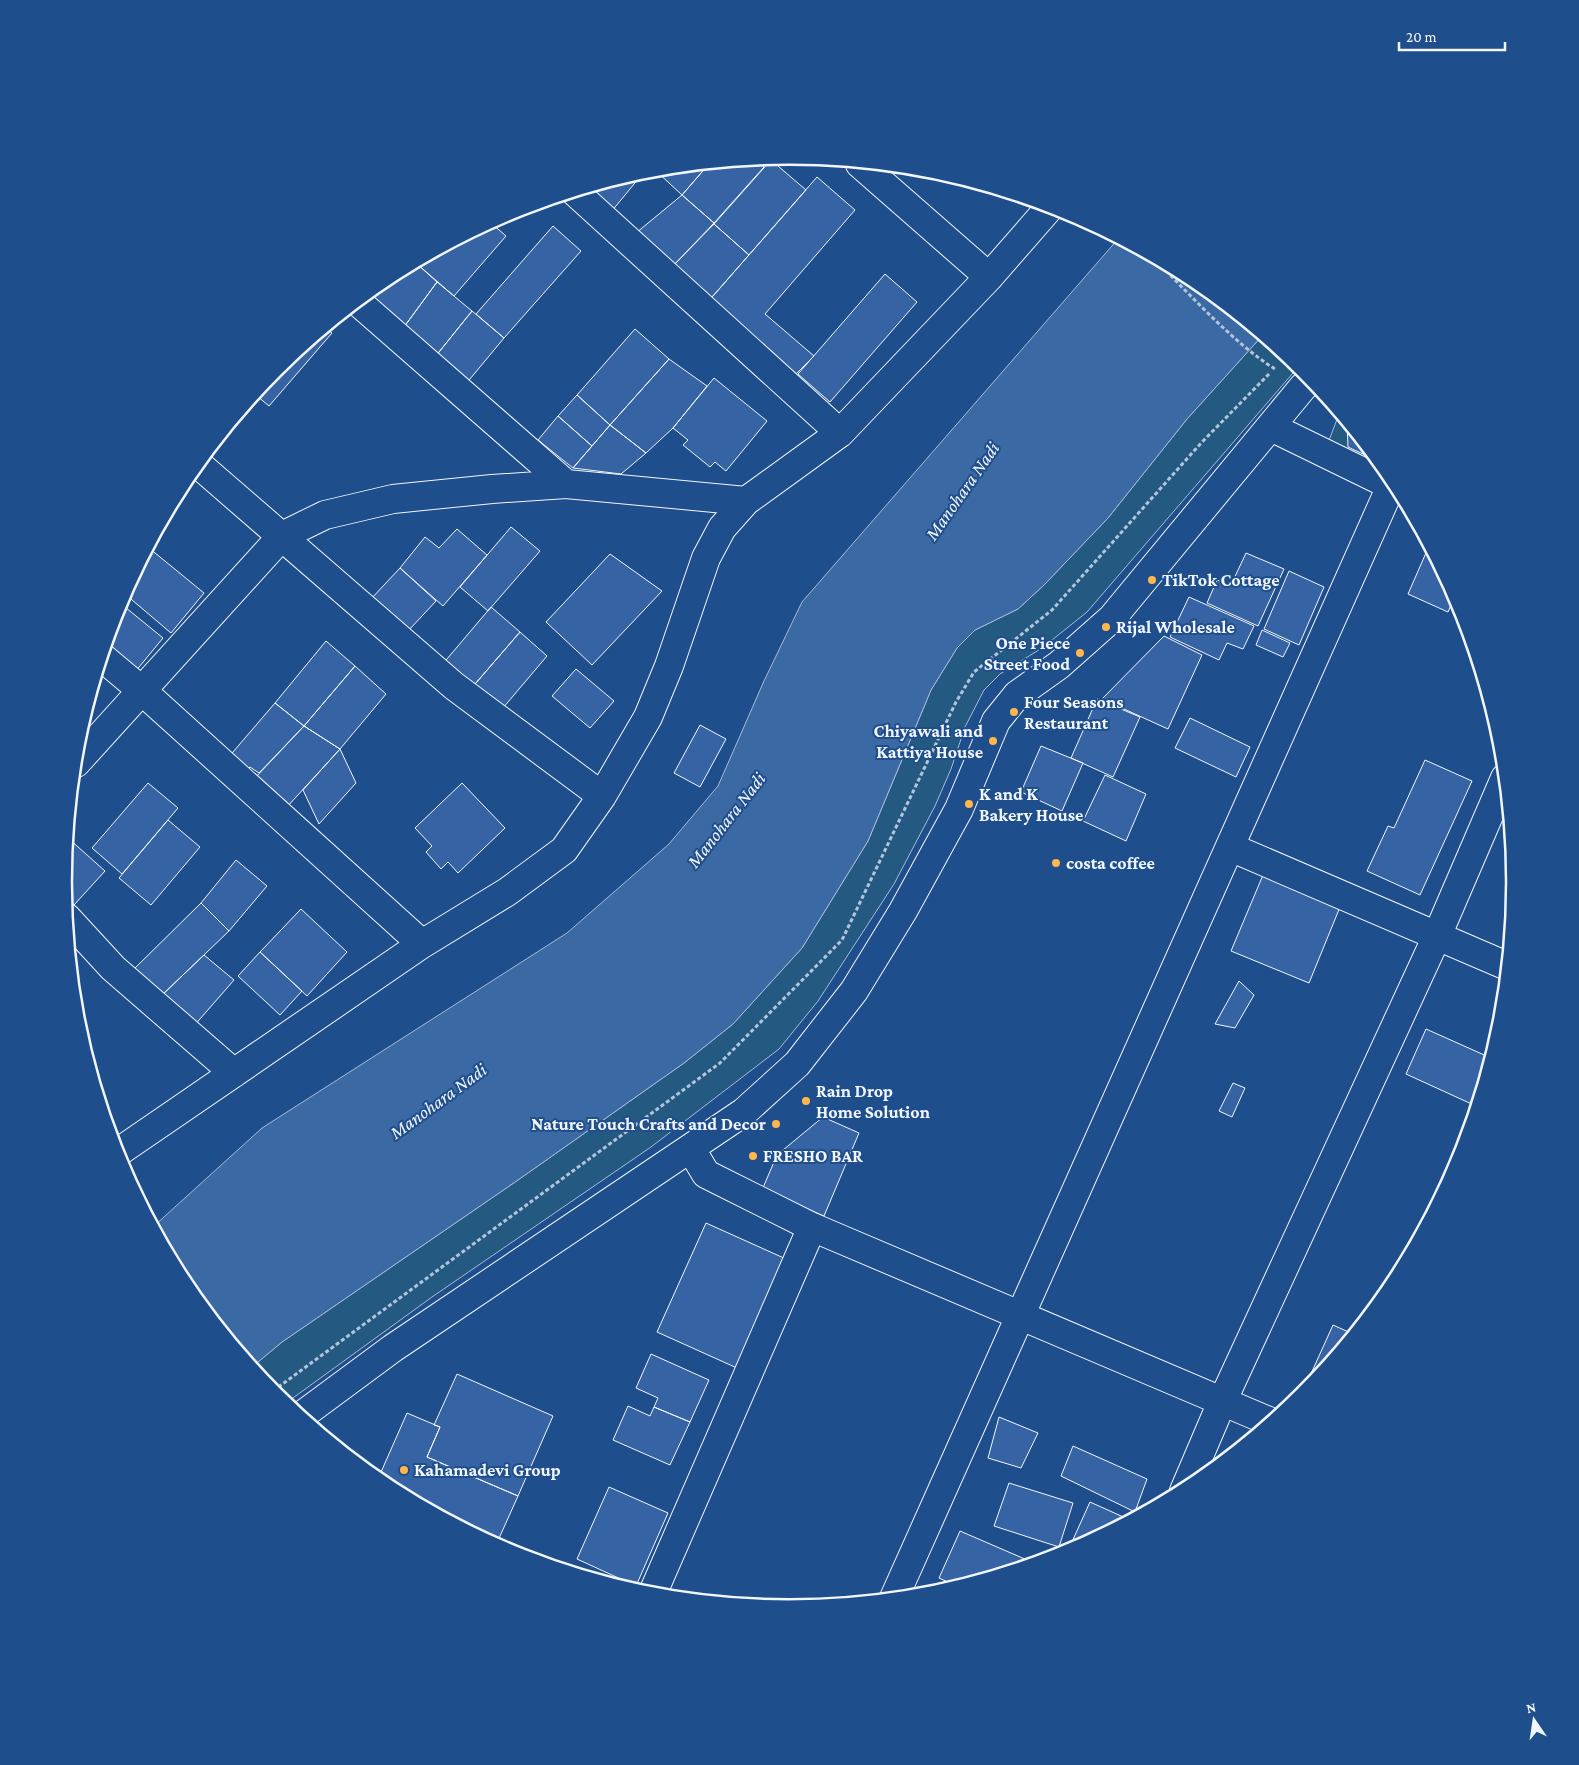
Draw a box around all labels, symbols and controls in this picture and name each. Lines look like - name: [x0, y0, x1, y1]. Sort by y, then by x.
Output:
- scale bar: [1399, 20, 1505, 52]
- text: 20 m: [1406, 29, 1437, 45]
- water label: Manohara Nadi: [920, 437, 1004, 545]
- place label: TikTok Cottage: [1162, 570, 1280, 590]
- marker: TikTok Cottage: [1146, 574, 1158, 586]
- place label: Rijal Wholesale: [1116, 617, 1235, 638]
- marker: Rijal Wholesale: [1100, 621, 1112, 633]
- place label: One Piece Street Food: [984, 633, 1070, 674]
- marker: One Piece Street Food: [1074, 647, 1086, 659]
- place label: Four Seasons Restaurant: [1024, 692, 1124, 733]
- marker: Four Seasons Restaurant: [1008, 706, 1020, 718]
- place label: Chiyawali and Kattiya House: [874, 721, 983, 762]
- marker: Chiyawali and Kattiya House: [987, 735, 999, 747]
- water label: Manohara Nadi: [682, 768, 770, 872]
- place label: K and K Bakery House: [979, 784, 1083, 825]
- marker: K and K Bakery House: [963, 798, 975, 810]
- place label: costa coffee: [1066, 853, 1155, 873]
- marker: costa coffee: [1050, 857, 1062, 869]
- water label: Manohara Nadi: [385, 1058, 491, 1144]
- place label: Rain Drop Home Solution: [816, 1081, 931, 1122]
- marker: Rain Drop Home Solution: [800, 1095, 812, 1107]
- place label: Nature Touch Crafts and Decor: [531, 1114, 766, 1134]
- marker: Nature Touch Crafts and Decor: [770, 1118, 782, 1130]
- place label: FRESHO BAR: [763, 1146, 864, 1166]
- marker: FRESHO BAR: [747, 1150, 759, 1162]
- place label: Kahamadevi Group: [414, 1460, 561, 1480]
- marker: Kahamadevi Group: [398, 1464, 410, 1476]
- north arrow: [1509, 1695, 1559, 1745]
- text: N: [1525, 1698, 1538, 1716]

